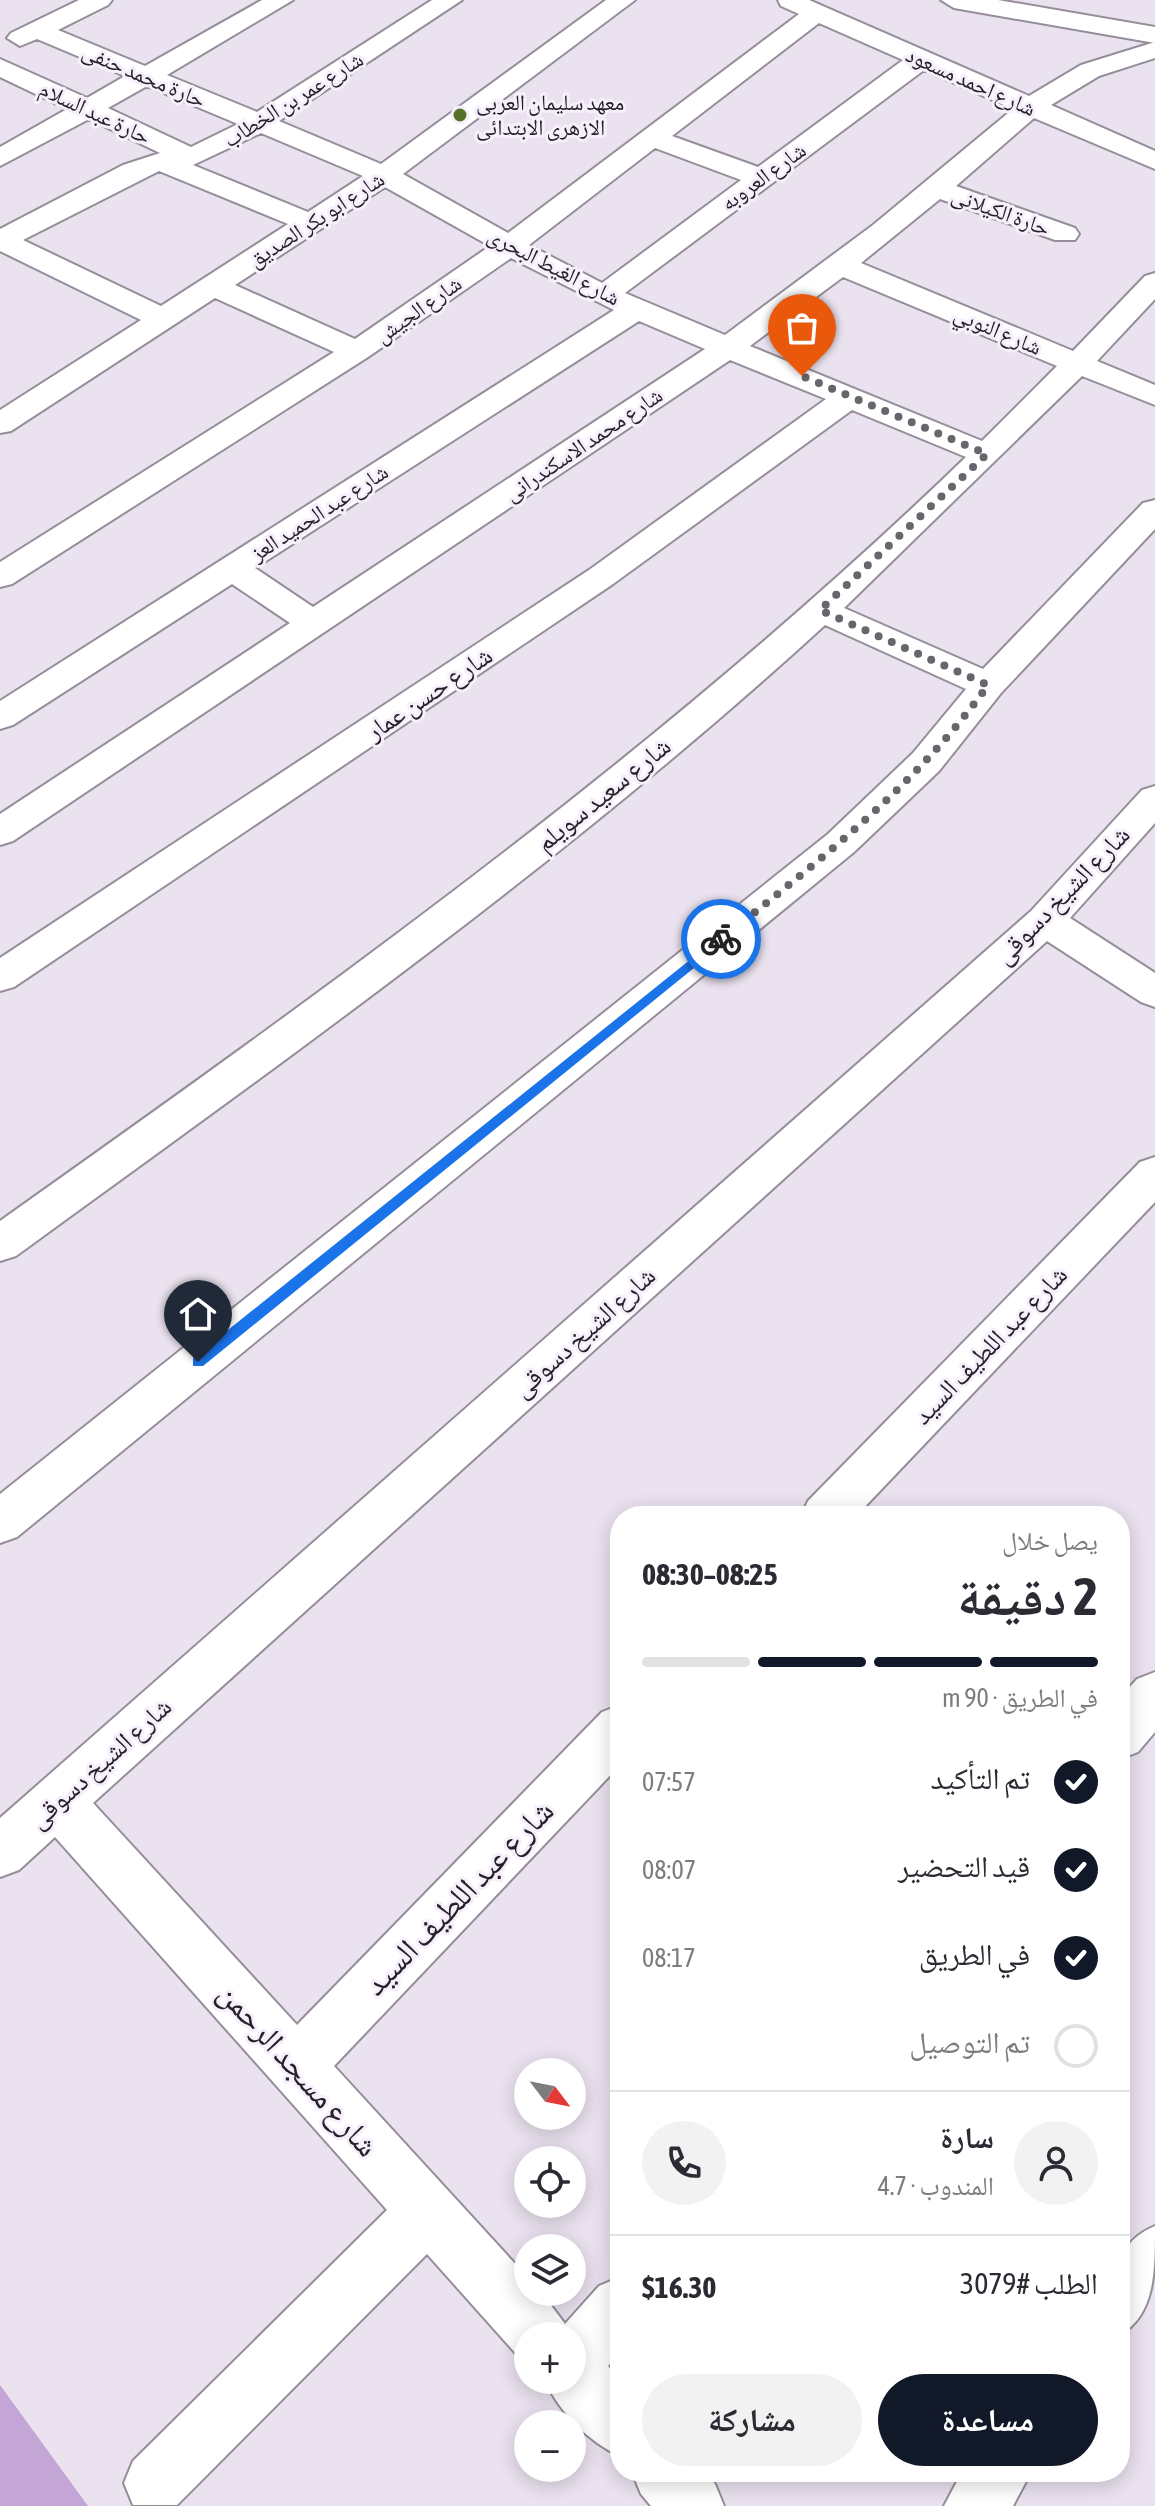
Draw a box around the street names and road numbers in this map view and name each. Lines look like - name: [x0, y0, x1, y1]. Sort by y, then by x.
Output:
- street label: حارة محمد حنفى: [78, 37, 210, 114]
- street label: شارع احمد مسعود: [901, 41, 1040, 122]
- street label: شارع عمر بن الخطاب: [218, 46, 368, 153]
- street label: حارة عبد السلام: [34, 75, 155, 151]
- street label: شارع العروبه: [715, 136, 811, 216]
- street label: شارع ابو بكر الصديق: [243, 165, 389, 273]
- street label: حارة الكيلانى: [948, 181, 1054, 242]
- street label: شارع الغيط البحرى: [483, 221, 625, 311]
- street label: شارع الجيش: [370, 270, 467, 349]
- street label: شارع النوبي: [948, 300, 1046, 364]
- street label: شارع محمد الاسكندرانى: [499, 381, 668, 507]
- street label: شارع عبد الحميد العز: [245, 458, 393, 568]
- street label: شارع حسن عمار: [359, 640, 498, 748]
- street label: شارع سعيد سويلم: [530, 731, 678, 859]
- street label: شارع الشيخ دسوقى: [988, 819, 1137, 972]
- street label: شارع عبد اللطيف السيد: [907, 1259, 1074, 1431]
- street label: شارع الشيخ دسوقى: [507, 1260, 663, 1405]
- street label: شارع الشيخ دسوقى: [23, 1691, 179, 1836]
- street label: شارع عبد اللطيف السيد: [355, 1792, 562, 2004]
- street label: شارع مسجد الرحمن: [210, 1974, 387, 2165]

